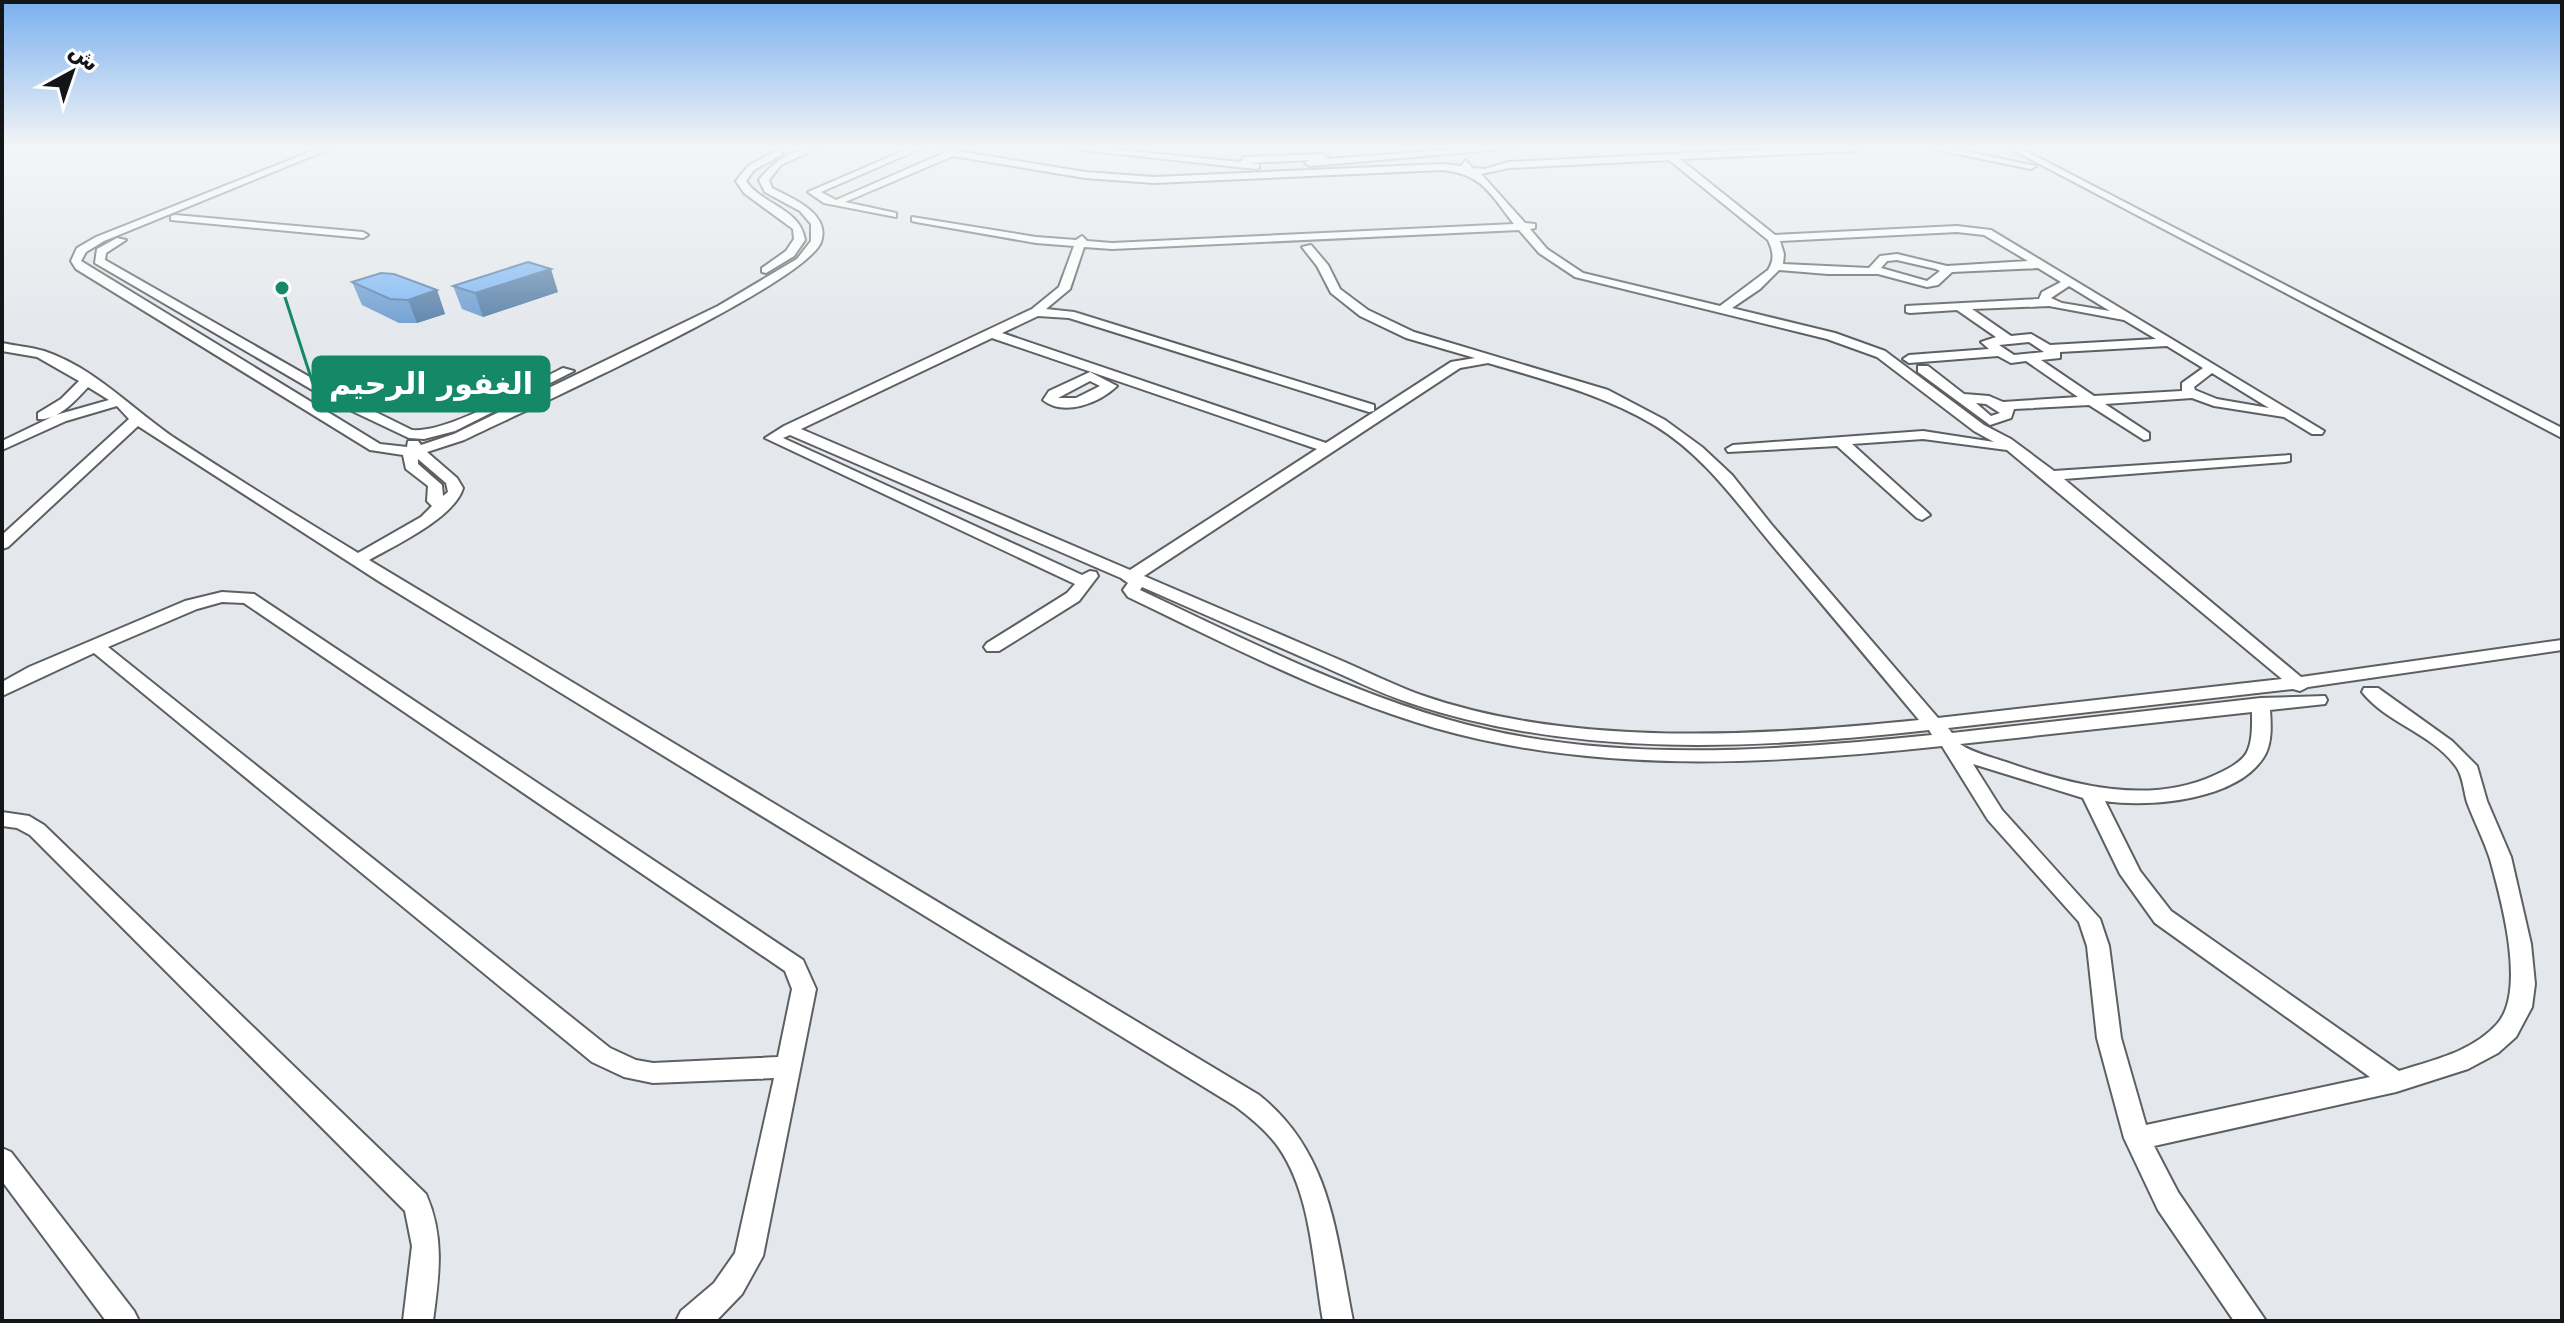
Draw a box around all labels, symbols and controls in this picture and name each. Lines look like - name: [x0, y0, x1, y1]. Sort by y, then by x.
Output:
- north arrow: [32, 32, 112, 112]
- text: ش: [65, 38, 104, 76]
- callout: الغفور الرحيم: [313, 357, 549, 411]
- text: الغفور الرحيم: [329, 366, 533, 402]

